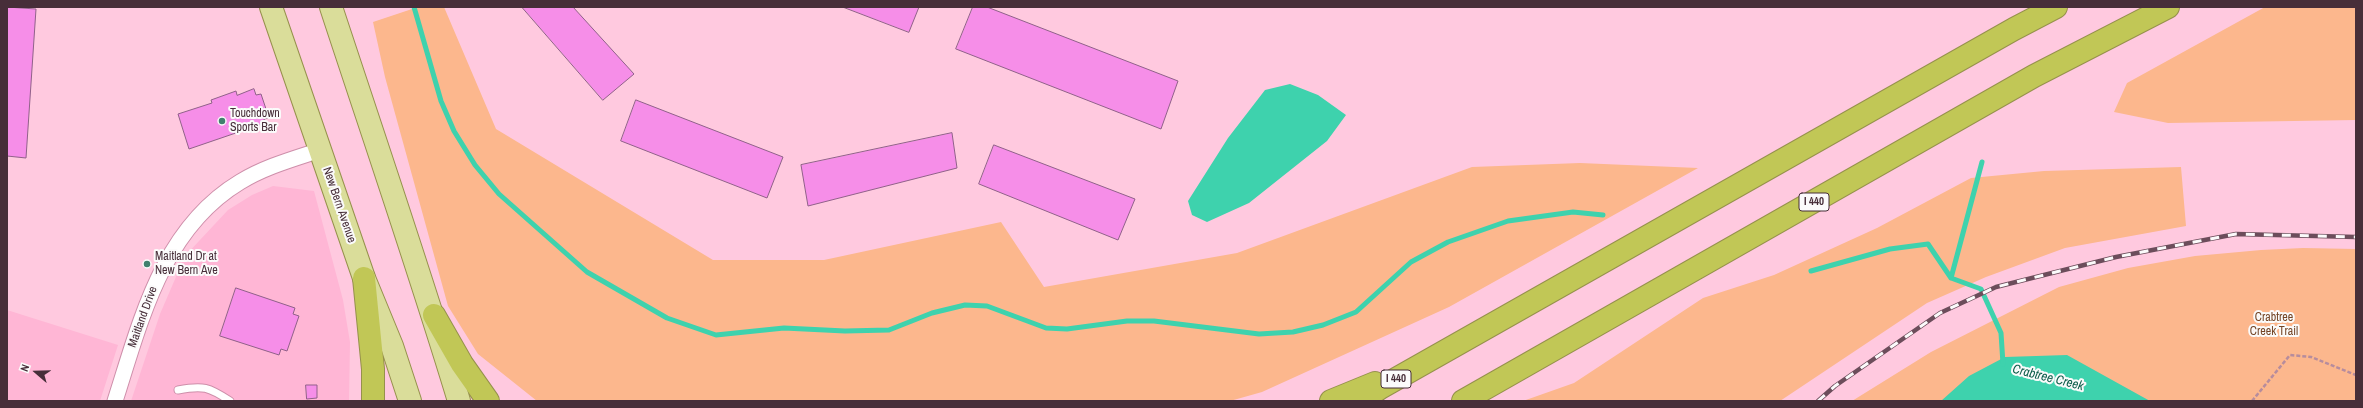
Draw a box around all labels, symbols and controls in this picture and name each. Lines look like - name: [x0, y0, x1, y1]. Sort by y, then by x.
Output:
- place label: Touchdown Sports Bar: [230, 107, 280, 135]
- marker: Touchdown Sports Bar: [217, 116, 227, 126]
- street label: New Bern Avenue: [319, 165, 359, 245]
- road number: I 440: [1799, 193, 1829, 211]
- place label: Maitland Dr at New Bern Ave: [155, 250, 218, 278]
- marker: Maitland Dr at New Bern Ave: [142, 259, 152, 269]
- street label: Maitland Drive: [125, 284, 161, 350]
- park label: Crabtree Creek Trail: [2250, 311, 2298, 339]
- north arrow: [16, 352, 56, 392]
- text: N: [17, 362, 32, 373]
- water label: Crabtree Creek: [2011, 362, 2085, 394]
- road number: I 440: [1381, 370, 1411, 388]

